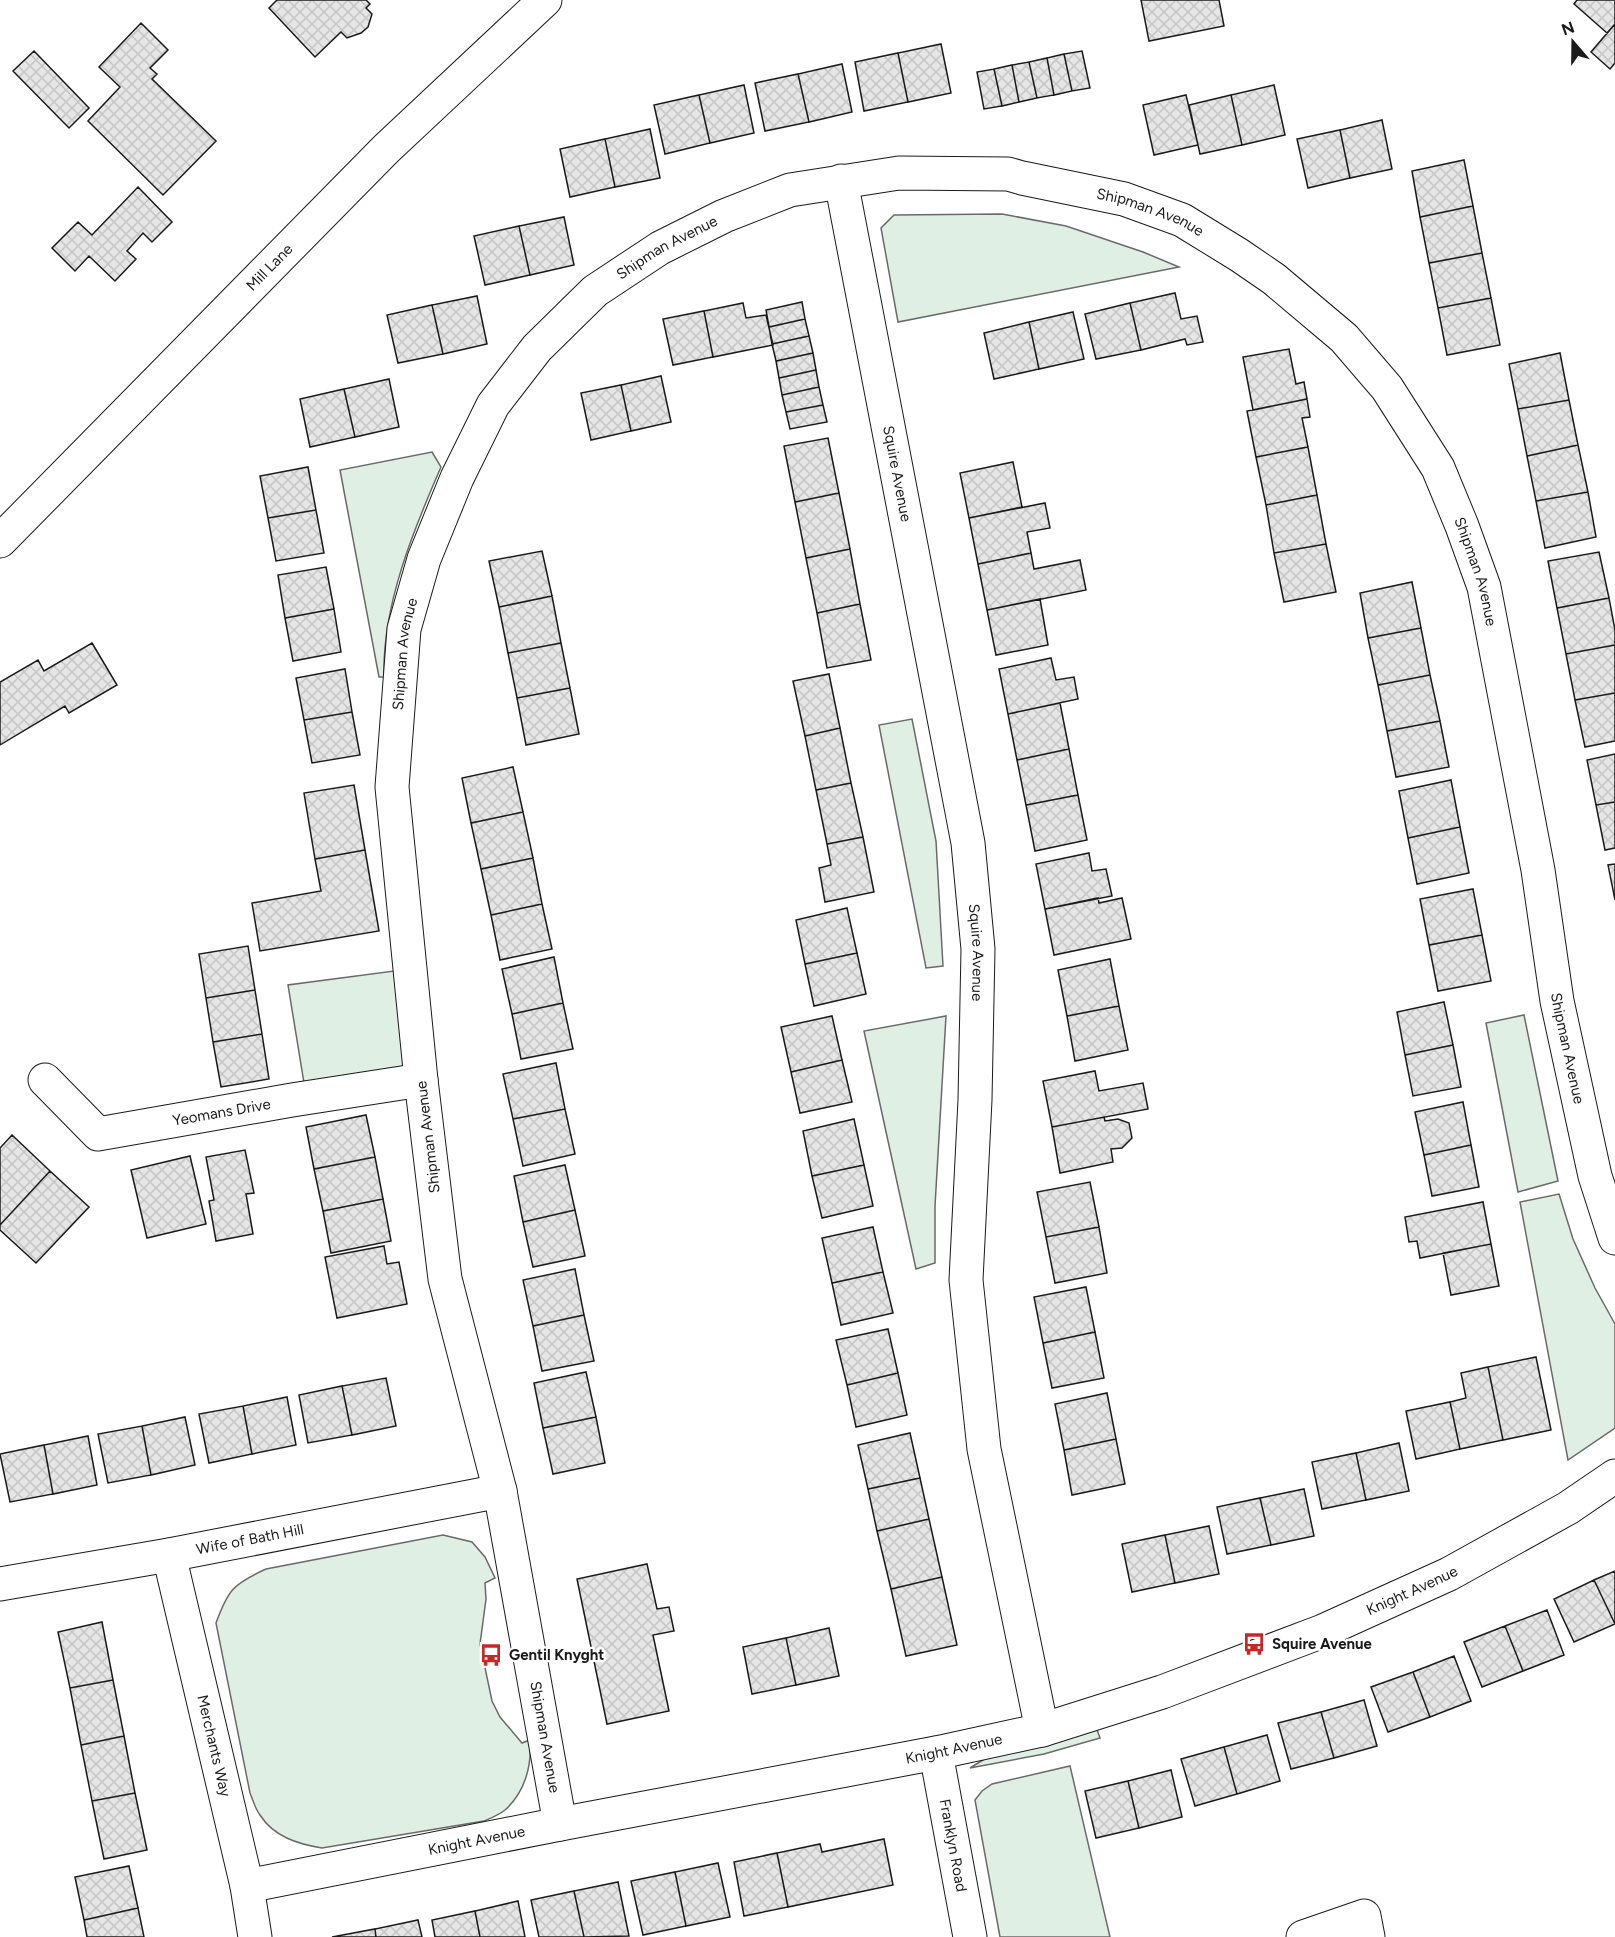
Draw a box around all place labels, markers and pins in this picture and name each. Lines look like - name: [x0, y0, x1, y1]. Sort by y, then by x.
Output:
- bus stop icon: Squire Avenue: [1241, 1631, 1267, 1657]
- place label: Squire Avenue: [1272, 1635, 1373, 1653]
- bus stop icon: Gentil Knyght: [478, 1642, 504, 1668]
- place label: Gentil Knyght: [509, 1646, 604, 1664]

